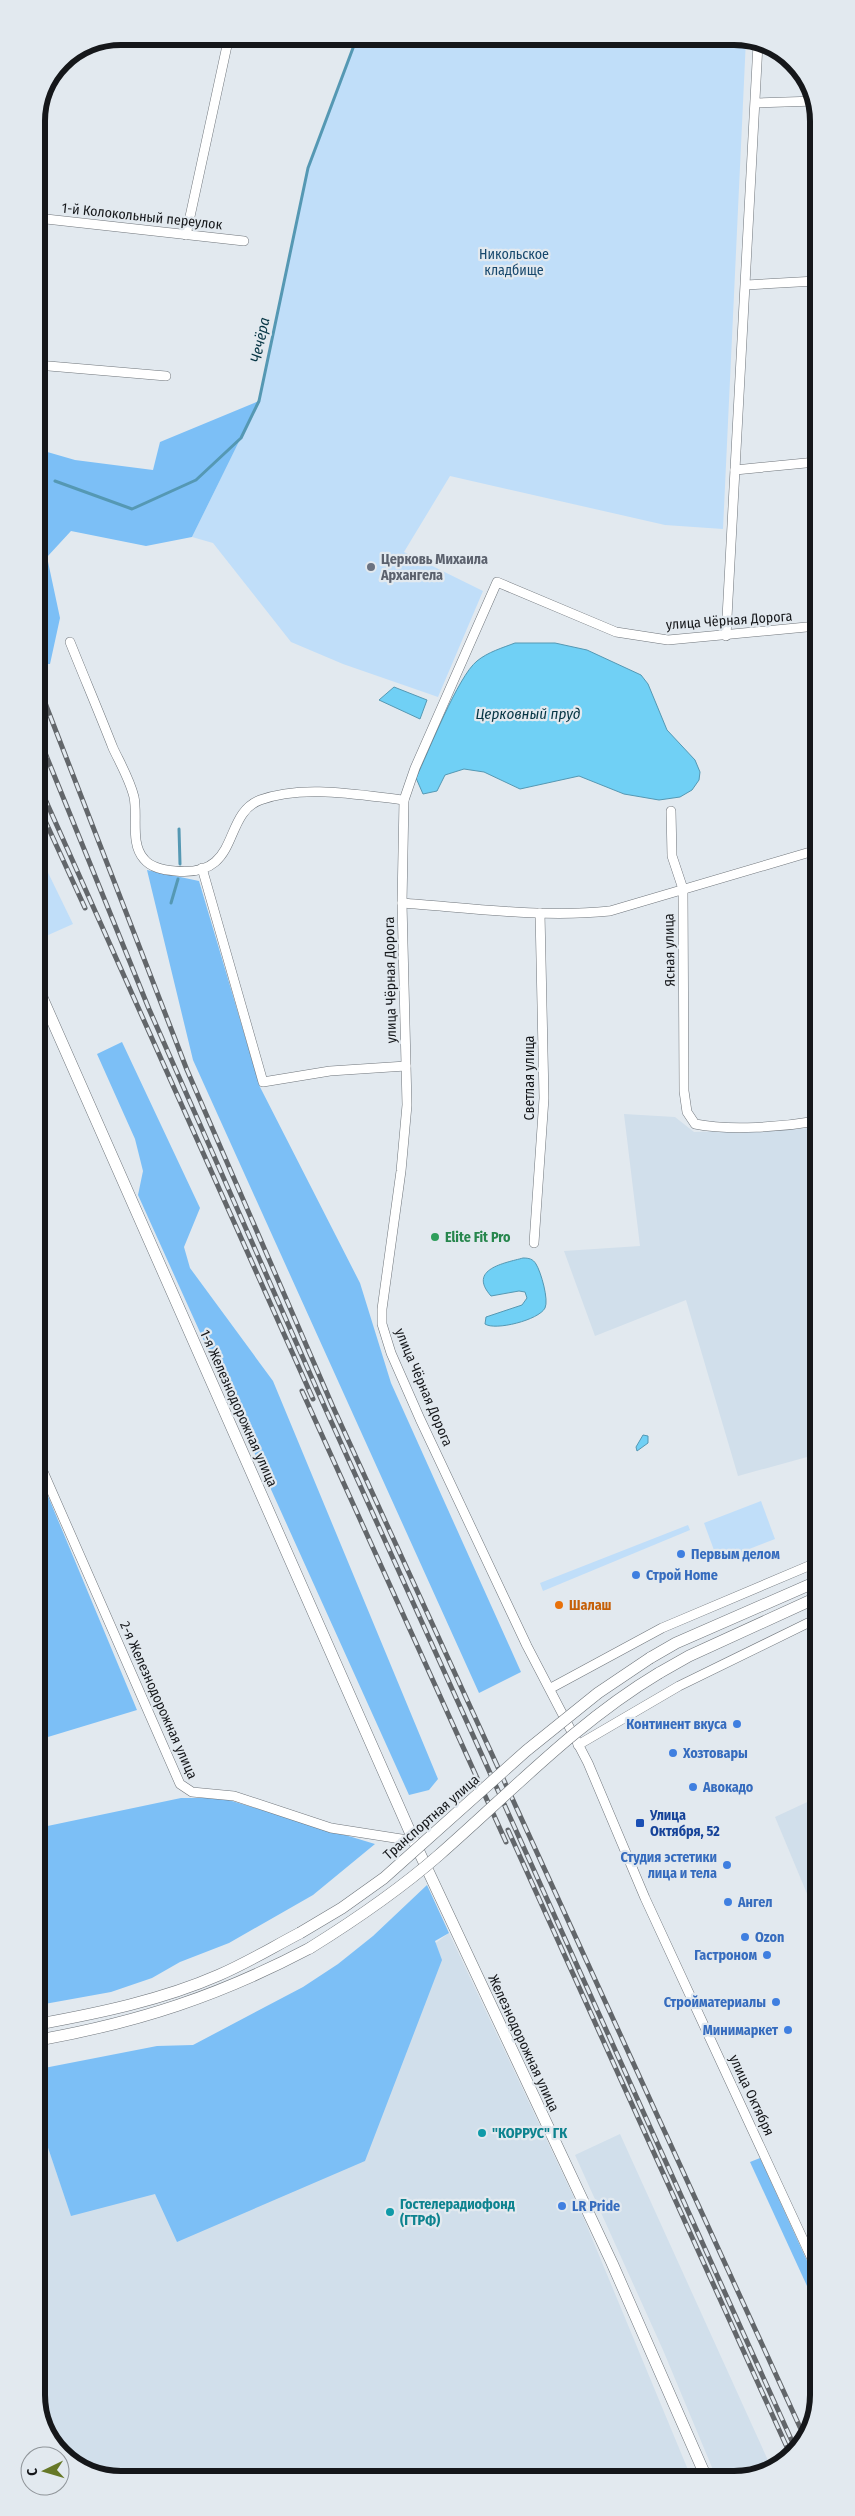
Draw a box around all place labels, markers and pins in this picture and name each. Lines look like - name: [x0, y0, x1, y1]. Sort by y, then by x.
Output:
- place label: Церковь Михаила Архангела: [380, 551, 488, 584]
- marker: Церковь Михаила Архангела: [365, 561, 377, 573]
- place label: Elite Fit Pro: [445, 1229, 511, 1246]
- marker: Elite Fit Pro: [429, 1231, 441, 1243]
- place label: Первым делом: [691, 1546, 780, 1563]
- marker: Первым делом: [675, 1548, 687, 1560]
- place label: Строй Home: [646, 1567, 718, 1584]
- marker: Строй Home: [630, 1569, 642, 1581]
- place label: Шалаш: [569, 1597, 612, 1614]
- marker: Шалаш: [553, 1599, 565, 1611]
- place label: Континент вкуса: [626, 1716, 727, 1733]
- marker: Континент вкуса: [731, 1718, 743, 1730]
- place label: Хозтовары: [682, 1745, 748, 1762]
- marker: Хозтовары: [667, 1747, 679, 1759]
- place label: Авокадо: [702, 1779, 754, 1796]
- marker: Авокадо: [687, 1781, 699, 1793]
- place label: Улица Октября, 52: [649, 1807, 720, 1840]
- marker: Улица Октября, 52: [634, 1817, 646, 1829]
- place label: Студия эстетики лица и тела: [621, 1849, 717, 1882]
- marker: Студия эстетики лица и тела: [721, 1859, 733, 1871]
- place label: Ангел: [737, 1894, 772, 1911]
- marker: Ангел: [722, 1896, 734, 1908]
- place label: Ozon: [755, 1929, 784, 1946]
- marker: Ozon: [739, 1931, 751, 1943]
- place label: Гастроном: [694, 1947, 757, 1964]
- marker: Гастроном: [761, 1949, 773, 1961]
- place label: Стройматериалы: [664, 1994, 766, 2011]
- marker: Стройматериалы: [770, 1996, 782, 2008]
- place label: Минимаркет: [703, 2022, 779, 2039]
- marker: Минимаркет: [782, 2024, 794, 2036]
- place label: "КОРРУС" ГК: [492, 2125, 568, 2142]
- marker: "КОРРУС" ГК: [476, 2127, 488, 2139]
- place label: Гостелерадиофонд (ГТРФ): [400, 2196, 515, 2229]
- place label: LR Pride: [572, 2198, 620, 2215]
- marker: LR Pride: [556, 2200, 568, 2212]
- marker: Гостелерадиофонд (ГТРФ): [384, 2206, 396, 2218]

